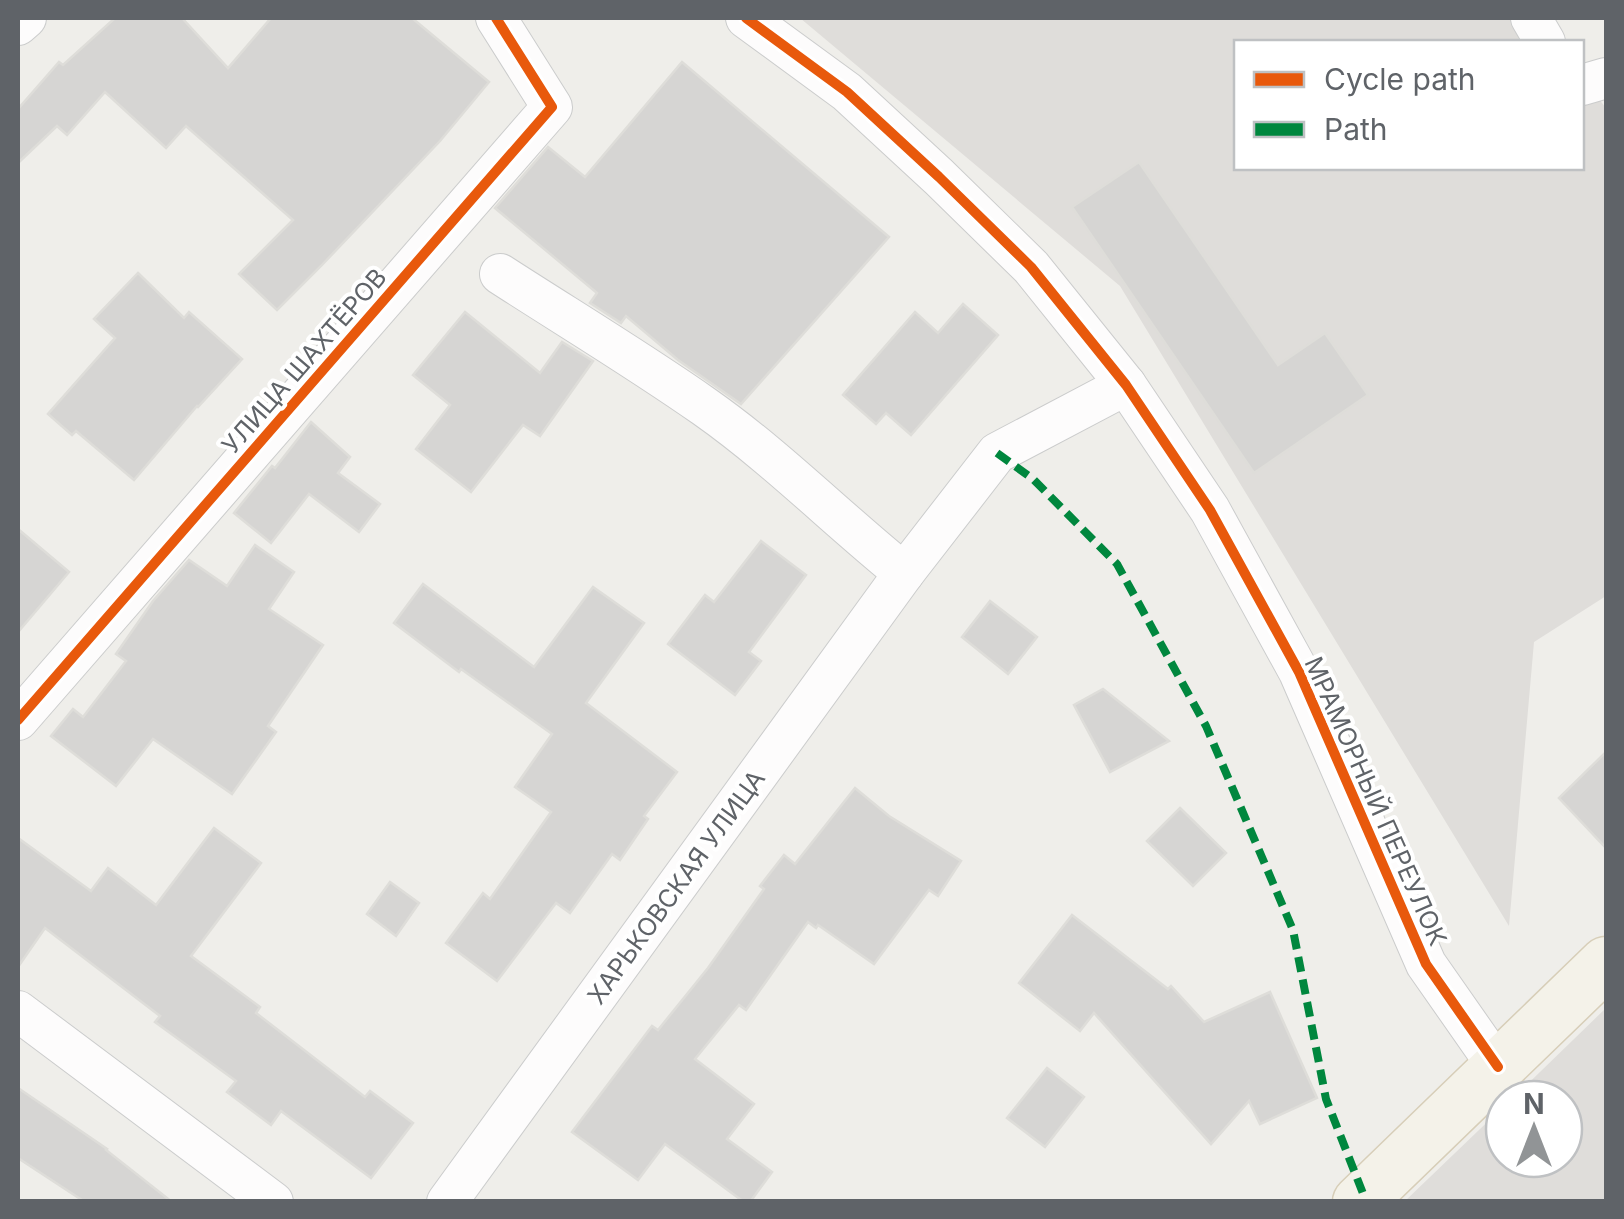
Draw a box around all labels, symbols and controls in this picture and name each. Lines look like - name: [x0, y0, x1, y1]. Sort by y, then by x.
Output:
- legend: [1234, 40, 1584, 170]
- text: Cycle path: [1324, 61, 1476, 97]
- text: Path: [1324, 111, 1388, 147]
- street label: УЛИЦА ШАХТЁРОВ: [215, 262, 393, 460]
- street label: МРАМОРНЫЙ ПЕРЕУЛОК: [1299, 651, 1454, 950]
- street label: ХАРЬКОВСКАЯ УЛИЦА: [581, 764, 771, 1010]
- north arrow: [1484, 1079, 1584, 1179]
- text: N: [1523, 1087, 1545, 1121]

